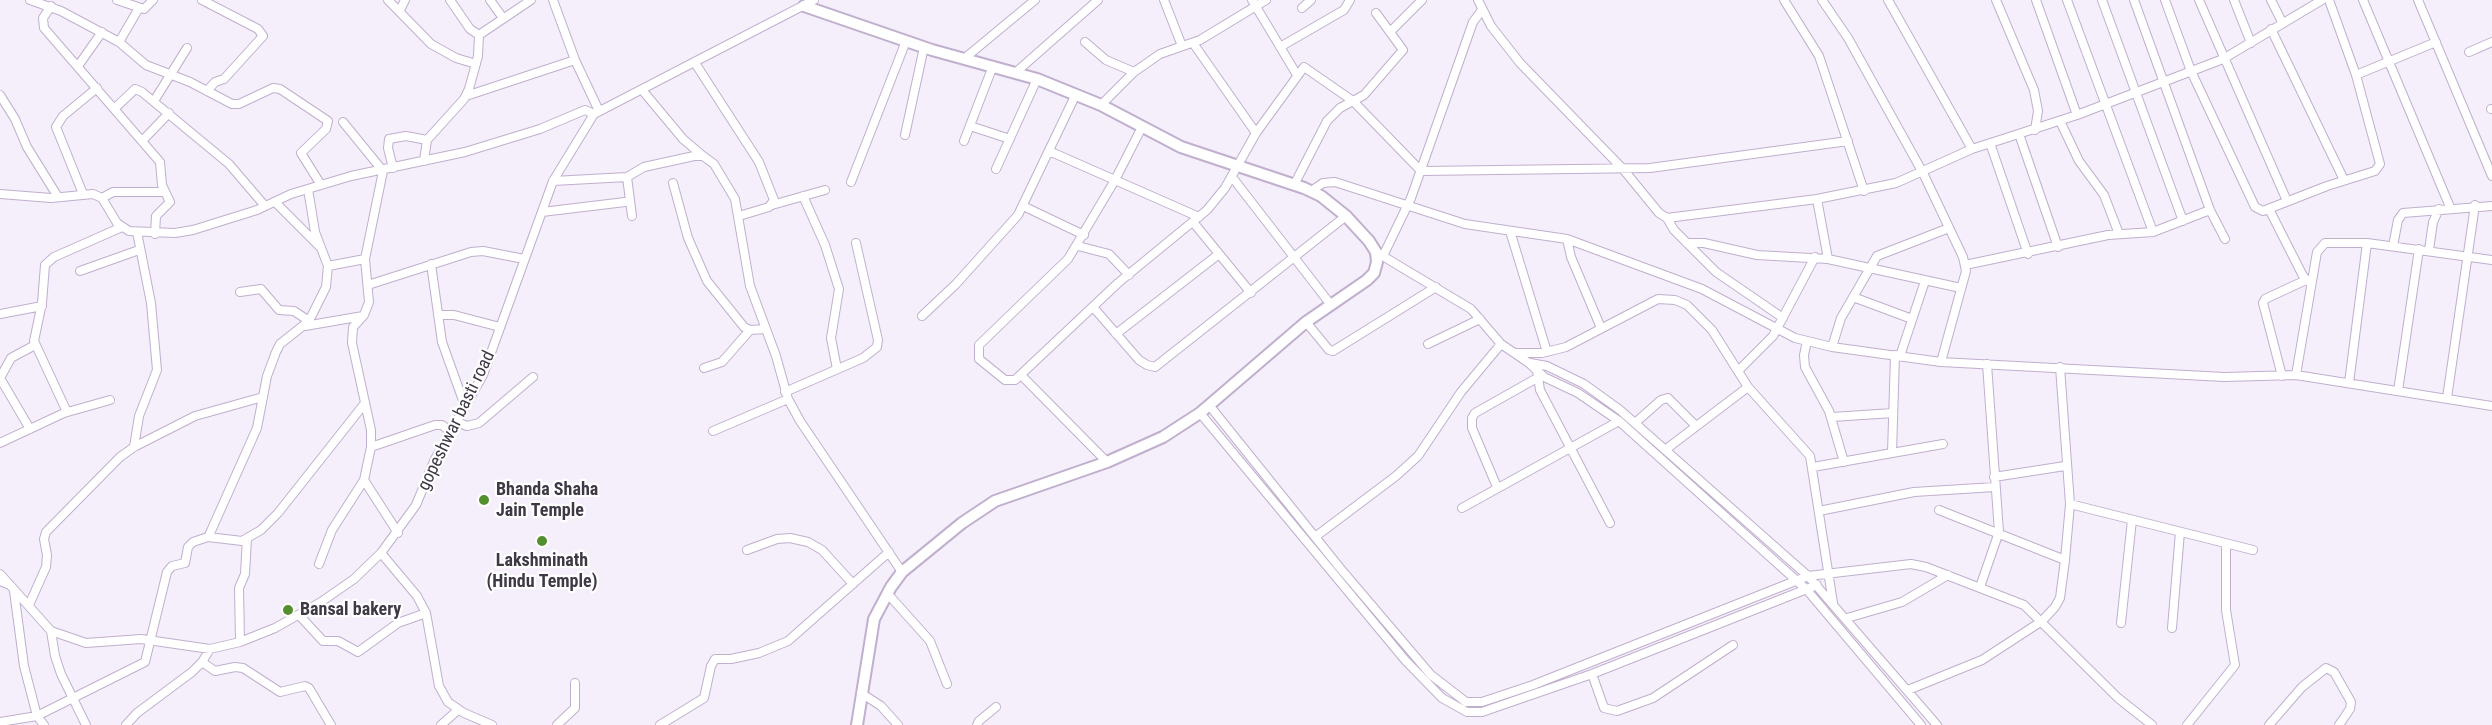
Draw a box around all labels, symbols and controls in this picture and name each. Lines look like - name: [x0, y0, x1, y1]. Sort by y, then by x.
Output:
- street label: gopeshwar basti road: [414, 347, 500, 495]
- place label: Bhanda Shaha Jain Temple: [496, 479, 598, 522]
- marker: Bhanda Shaha Jain Temple: [477, 493, 491, 507]
- marker: Lakshminath (Hindu Temple): [535, 534, 549, 548]
- place label: Lakshminath (Hindu Temple): [486, 550, 598, 592]
- place label: Bansal bakery: [300, 599, 401, 621]
- marker: Bansal bakery: [281, 603, 295, 617]

